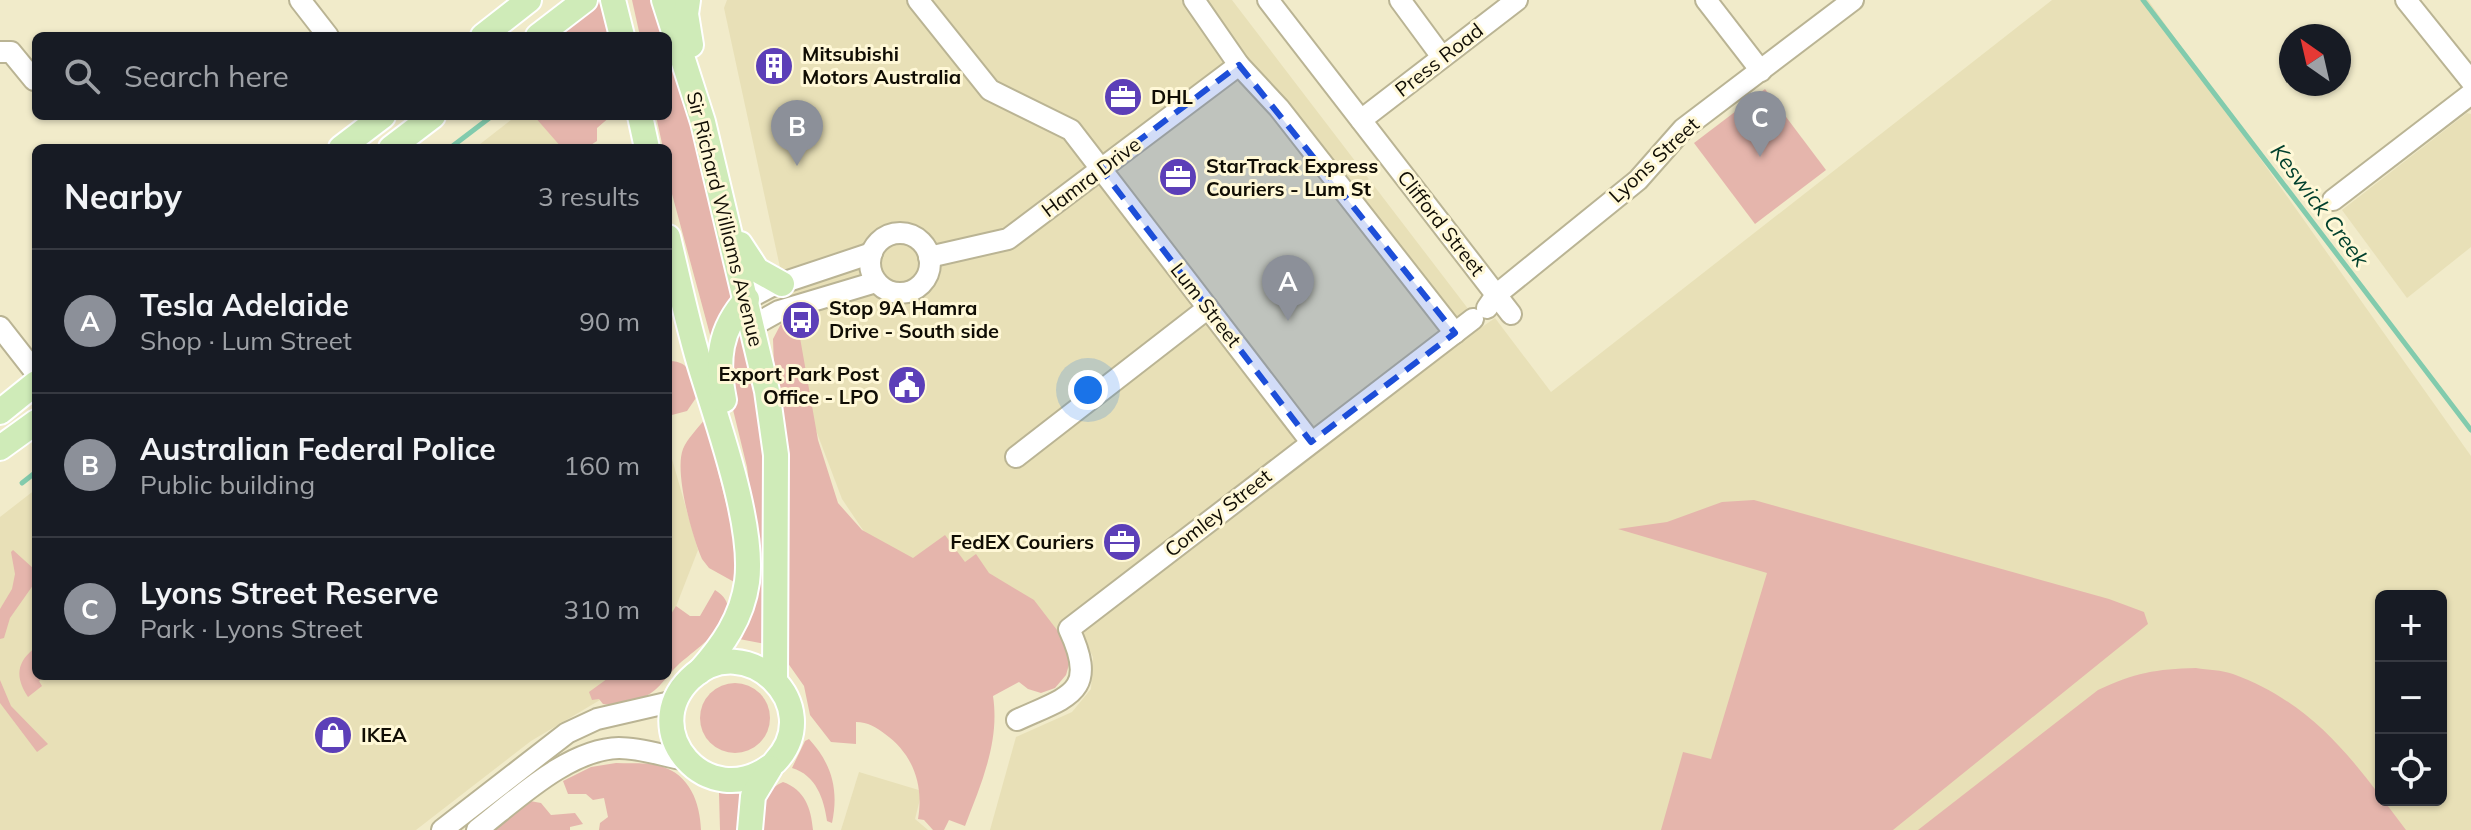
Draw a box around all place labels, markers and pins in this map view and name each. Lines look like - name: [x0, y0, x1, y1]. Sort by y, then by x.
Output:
- place label: Mitsubishi Motors Australia: [802, 41, 961, 89]
- building icon: Mitsubishi Motors Australia: [753, 45, 795, 87]
- office icon: DHL: [1102, 76, 1144, 118]
- place label: DHL: [1151, 84, 1193, 109]
- pin: C: [1734, 91, 1786, 157]
- pin: B: [771, 100, 823, 166]
- place label: StarTrack Express Couriers - Lum St: [1206, 153, 1378, 201]
- office icon: StarTrack Express Couriers - Lum St: [1157, 156, 1199, 198]
- pin: A: [1262, 255, 1314, 321]
- place label: Stop 9A Hamra Drive - South side: [829, 295, 999, 343]
- bus stop icon: Stop 9A Hamra Drive - South side: [780, 299, 822, 341]
- place label: Export Park Post Office - LPO: [719, 361, 879, 409]
- public building icon: Export Park Post Office - LPO: [886, 364, 928, 406]
- office icon: FedEX Couriers: [1101, 521, 1143, 563]
- place label: FedEX Couriers: [950, 529, 1094, 554]
- shop icon: IKEA: [312, 714, 354, 756]
- place label: IKEA: [361, 722, 407, 747]

